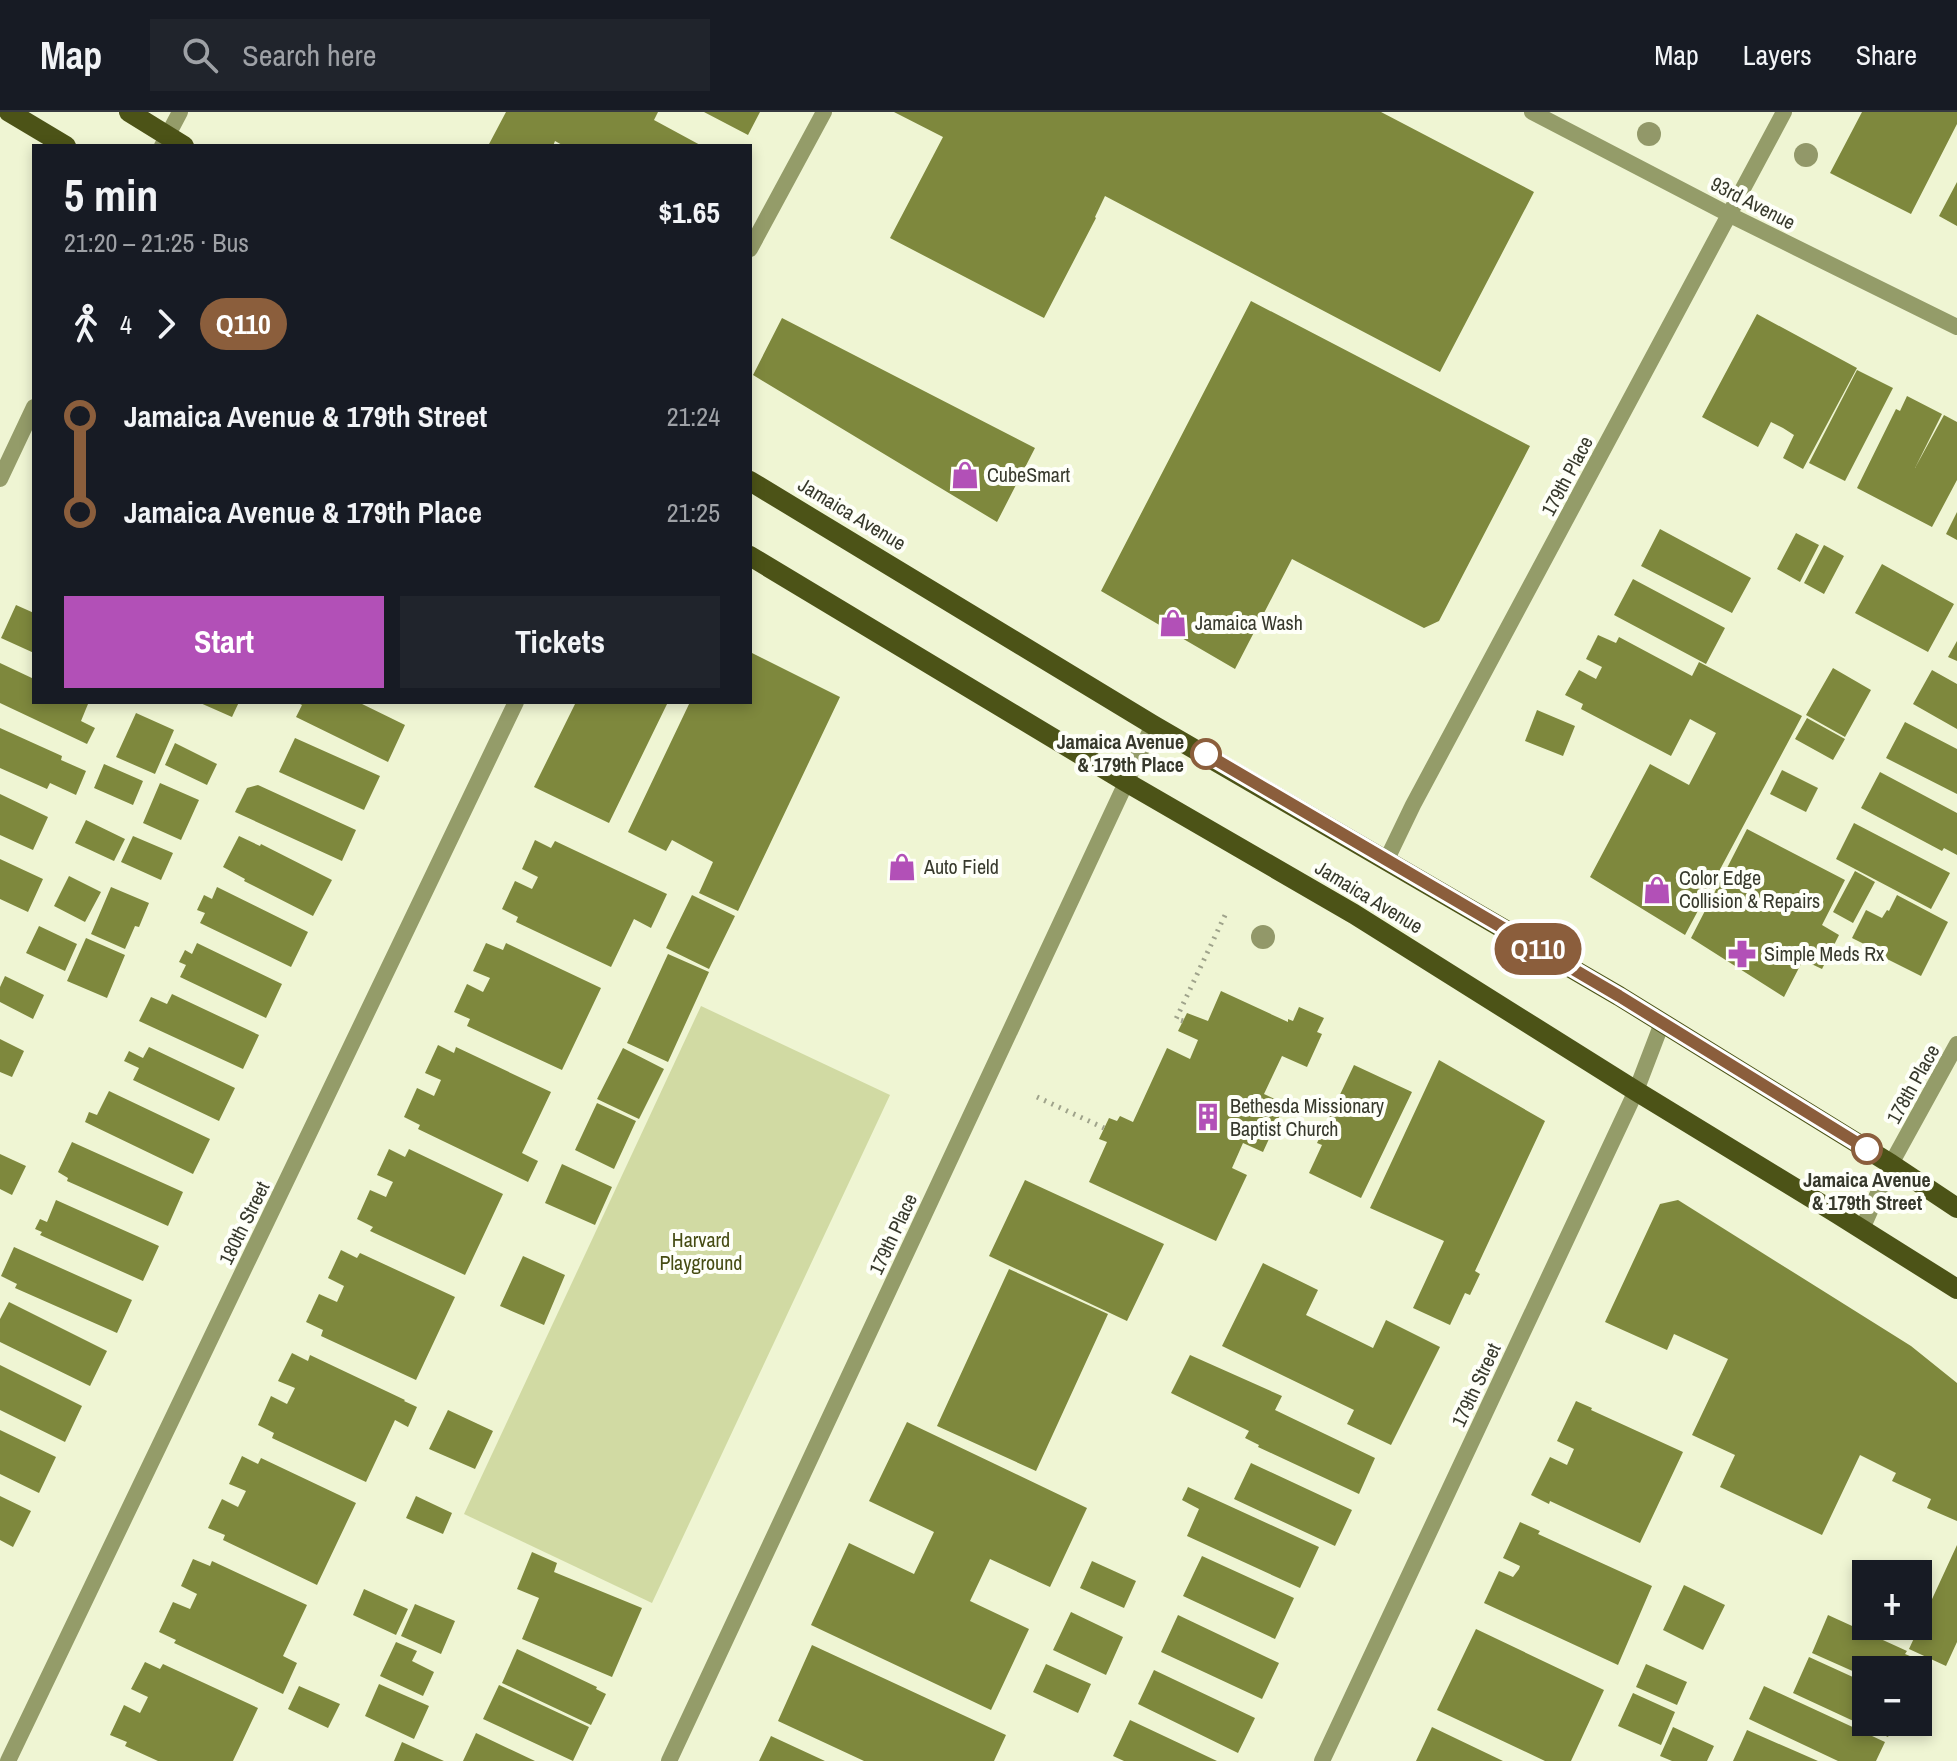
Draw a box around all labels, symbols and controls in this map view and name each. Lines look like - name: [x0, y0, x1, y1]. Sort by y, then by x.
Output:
- search box: [150, 19, 710, 91]
- text: Map: [40, 30, 102, 81]
- icon: search: [178, 33, 222, 77]
- text: Search here: [242, 35, 376, 75]
- text: Map: [1654, 36, 1699, 74]
- text: Layers: [1743, 36, 1812, 74]
- text: Share: [1856, 36, 1917, 74]
- text: 5 min: [64, 165, 158, 225]
- street label: 93rd Avenue: [1706, 170, 1800, 235]
- text: $1.65: [658, 192, 720, 232]
- text: 21:20 – 21:25 · Bus: [64, 225, 249, 260]
- icon: walk: [64, 302, 108, 346]
- icon: forward: [144, 302, 188, 346]
- text: Q110: [216, 305, 271, 343]
- text: 4: [120, 307, 132, 342]
- text: Jamaica Avenue & 179th Street: [124, 396, 487, 436]
- text: 21:24: [667, 399, 720, 434]
- street label: 179th Place: [1534, 431, 1599, 520]
- shop icon: CubeSmart: [950, 460, 980, 490]
- place label: CubeSmart: [987, 461, 1070, 488]
- street label: Jamaica Avenue: [793, 471, 911, 556]
- text: Jamaica Avenue & 179th Place: [124, 492, 482, 532]
- text: 21:25: [667, 495, 720, 530]
- button: Start: [64, 596, 384, 688]
- button: Tickets: [400, 596, 720, 688]
- shop icon: Jamaica Wash: [1158, 608, 1188, 638]
- place label: Jamaica Wash: [1195, 609, 1303, 636]
- place label: Jamaica Avenue & 179th Place: [1057, 728, 1184, 778]
- marker: Jamaica Avenue & 179th Place: [1191, 739, 1221, 769]
- shop icon: Auto Field: [887, 852, 917, 882]
- place label: Auto Field: [923, 853, 999, 880]
- street label: Jamaica Avenue: [1310, 854, 1428, 939]
- place label: Color Edge Collision & Repairs: [1679, 864, 1820, 914]
- shop icon: Color Edge Collision & Repairs: [1642, 875, 1672, 905]
- line badge: Q110: [1482, 923, 1594, 975]
- text: Q110: [1511, 930, 1565, 968]
- pharmacy icon: Simple Meds Rx: [1727, 939, 1757, 969]
- place label: Simple Meds Rx: [1764, 940, 1885, 967]
- street label: 178th Place: [1880, 1039, 1945, 1128]
- place label: Bethesda Missionary Baptist Church: [1230, 1092, 1385, 1142]
- building icon: Bethesda Missionary Baptist Church: [1193, 1102, 1223, 1132]
- marker: Jamaica Avenue & 179th Street: [1852, 1134, 1882, 1164]
- place label: Jamaica Avenue & 179th Street: [1803, 1166, 1931, 1216]
- street label: 180th Street: [212, 1176, 275, 1269]
- street label: 179th Place: [862, 1189, 923, 1279]
- park label: Harvard Playground: [660, 1226, 742, 1276]
- street label: 179th Street: [1444, 1338, 1507, 1431]
- map controls: [1852, 1560, 1932, 1736]
- button: +: [1852, 1560, 1932, 1640]
- button: −: [1852, 1656, 1932, 1736]

